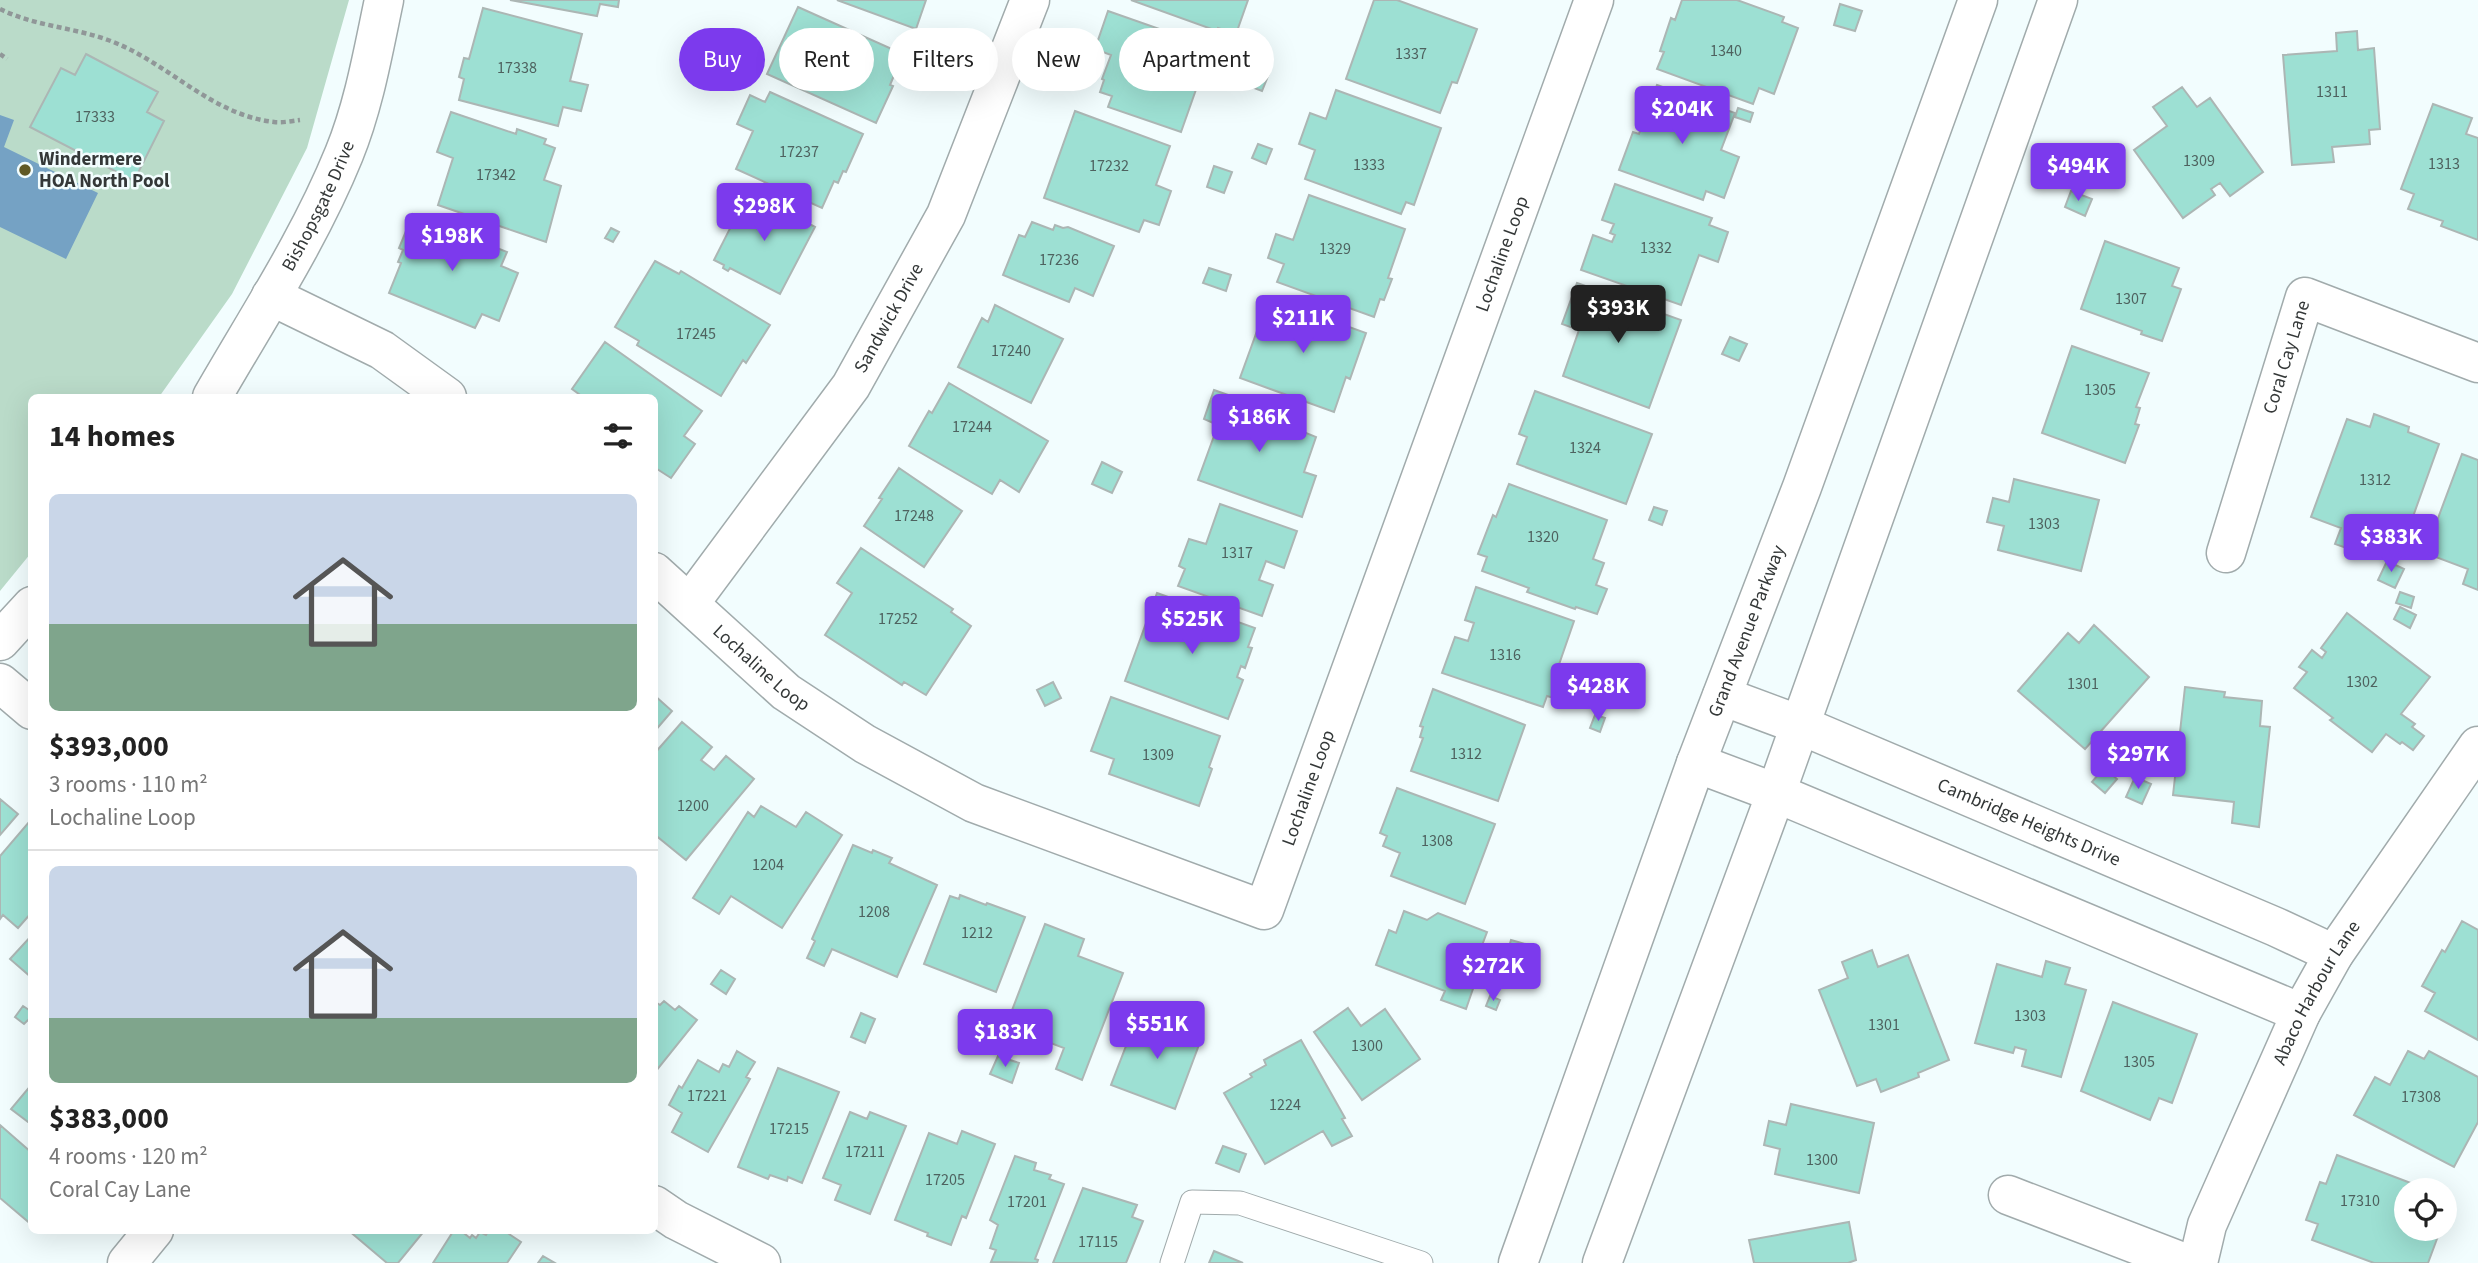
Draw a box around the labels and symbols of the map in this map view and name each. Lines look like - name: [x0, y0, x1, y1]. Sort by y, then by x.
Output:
- house number: 1340: [1710, 40, 1742, 62]
- house number: 1337: [1395, 43, 1427, 65]
- house number: 17338: [497, 57, 537, 79]
- house number: 1311: [2316, 81, 2348, 103]
- pin: $204K: [1633, 86, 1731, 146]
- house number: 17333: [75, 106, 115, 128]
- street label: Bishopsgate Drive: [275, 137, 361, 276]
- house number: 17237: [779, 141, 819, 163]
- pin: $494K: [2029, 144, 2127, 203]
- place label: Windermere HOA North Pool: [39, 146, 170, 195]
- house number: 1309: [2183, 150, 2215, 172]
- house number: 1313: [2428, 153, 2460, 175]
- house number: 1333: [1353, 154, 1385, 176]
- house number: 17232: [1089, 155, 1129, 177]
- marker: Windermere HOA North Pool: [17, 162, 33, 178]
- house number: 17342: [476, 164, 516, 186]
- pin: $298K: [715, 184, 813, 243]
- street label: Lochaline Loop: [1469, 192, 1535, 315]
- pin: $198K: [403, 214, 501, 273]
- house number: 1332: [1640, 237, 1672, 259]
- house number: 1329: [1319, 238, 1351, 260]
- house number: 17236: [1039, 249, 1079, 271]
- street label: Sandwick Drive: [847, 258, 930, 378]
- pin: $393K: [1569, 286, 1667, 345]
- house number: 1307: [2115, 288, 2147, 310]
- pin: $211K: [1254, 296, 1352, 355]
- street label: Coral Cay Lane: [2256, 297, 2317, 417]
- house number: 17245: [676, 323, 716, 345]
- house number: 17240: [991, 340, 1031, 362]
- house number: 1305: [2084, 379, 2116, 401]
- pin: $186K: [1210, 394, 1308, 454]
- house number: 17244: [952, 416, 992, 438]
- house number: 1324: [1569, 437, 1601, 459]
- house number: 1312: [2359, 469, 2391, 491]
- house number: 17248: [894, 505, 934, 527]
- house number: 1303: [2028, 513, 2060, 535]
- pin: $383K: [2342, 514, 2440, 574]
- house number: 1320: [1527, 526, 1559, 548]
- street label: Grand Avenue Parkway: [1701, 541, 1792, 721]
- house number: 1317: [1221, 542, 1253, 564]
- pin: $525K: [1143, 596, 1241, 656]
- house number: 17252: [878, 608, 918, 630]
- street label: Lochaline Loop: [707, 618, 815, 718]
- house number: 1316: [1489, 644, 1521, 666]
- pin: $428K: [1549, 664, 1647, 723]
- house number: 1302: [2346, 671, 2378, 693]
- house number: 1301: [2067, 673, 2099, 695]
- street label: Lochaline Loop: [1275, 726, 1342, 849]
- pin: $297K: [2089, 732, 2187, 791]
- house number: 1312: [1450, 743, 1482, 765]
- house number: 1309: [1142, 744, 1174, 766]
- street label: Cambridge Heights Drive: [1933, 771, 2125, 873]
- house number: 1200: [677, 795, 709, 817]
- house number: 1308: [1421, 830, 1453, 852]
- house number: 1204: [752, 854, 784, 876]
- house number: 1208: [858, 901, 890, 923]
- street label: Abaco Harbour Lane: [2266, 915, 2367, 1069]
- house number: 1212: [961, 922, 993, 944]
- pin: $272K: [1444, 944, 1542, 1003]
- pin: $551K: [1108, 1002, 1206, 1061]
- house number: 1303: [2014, 1005, 2046, 1027]
- pin: $183K: [956, 1010, 1054, 1069]
- house number: 1301: [1868, 1014, 1900, 1036]
- house number: 1300: [1351, 1035, 1383, 1057]
- house number: 1305: [2123, 1051, 2155, 1073]
- house number: 17221: [687, 1085, 727, 1107]
- house number: 17308: [2401, 1086, 2441, 1108]
- house number: 1224: [1269, 1094, 1301, 1116]
- house number: 17215: [769, 1118, 809, 1140]
- house number: 17211: [845, 1141, 885, 1163]
- house number: 1300: [1806, 1149, 1838, 1171]
- house number: 17205: [925, 1169, 965, 1191]
- house number: 17310: [2340, 1190, 2380, 1212]
- house number: 17201: [1007, 1191, 1047, 1213]
- house number: 17115: [1078, 1231, 1118, 1253]

